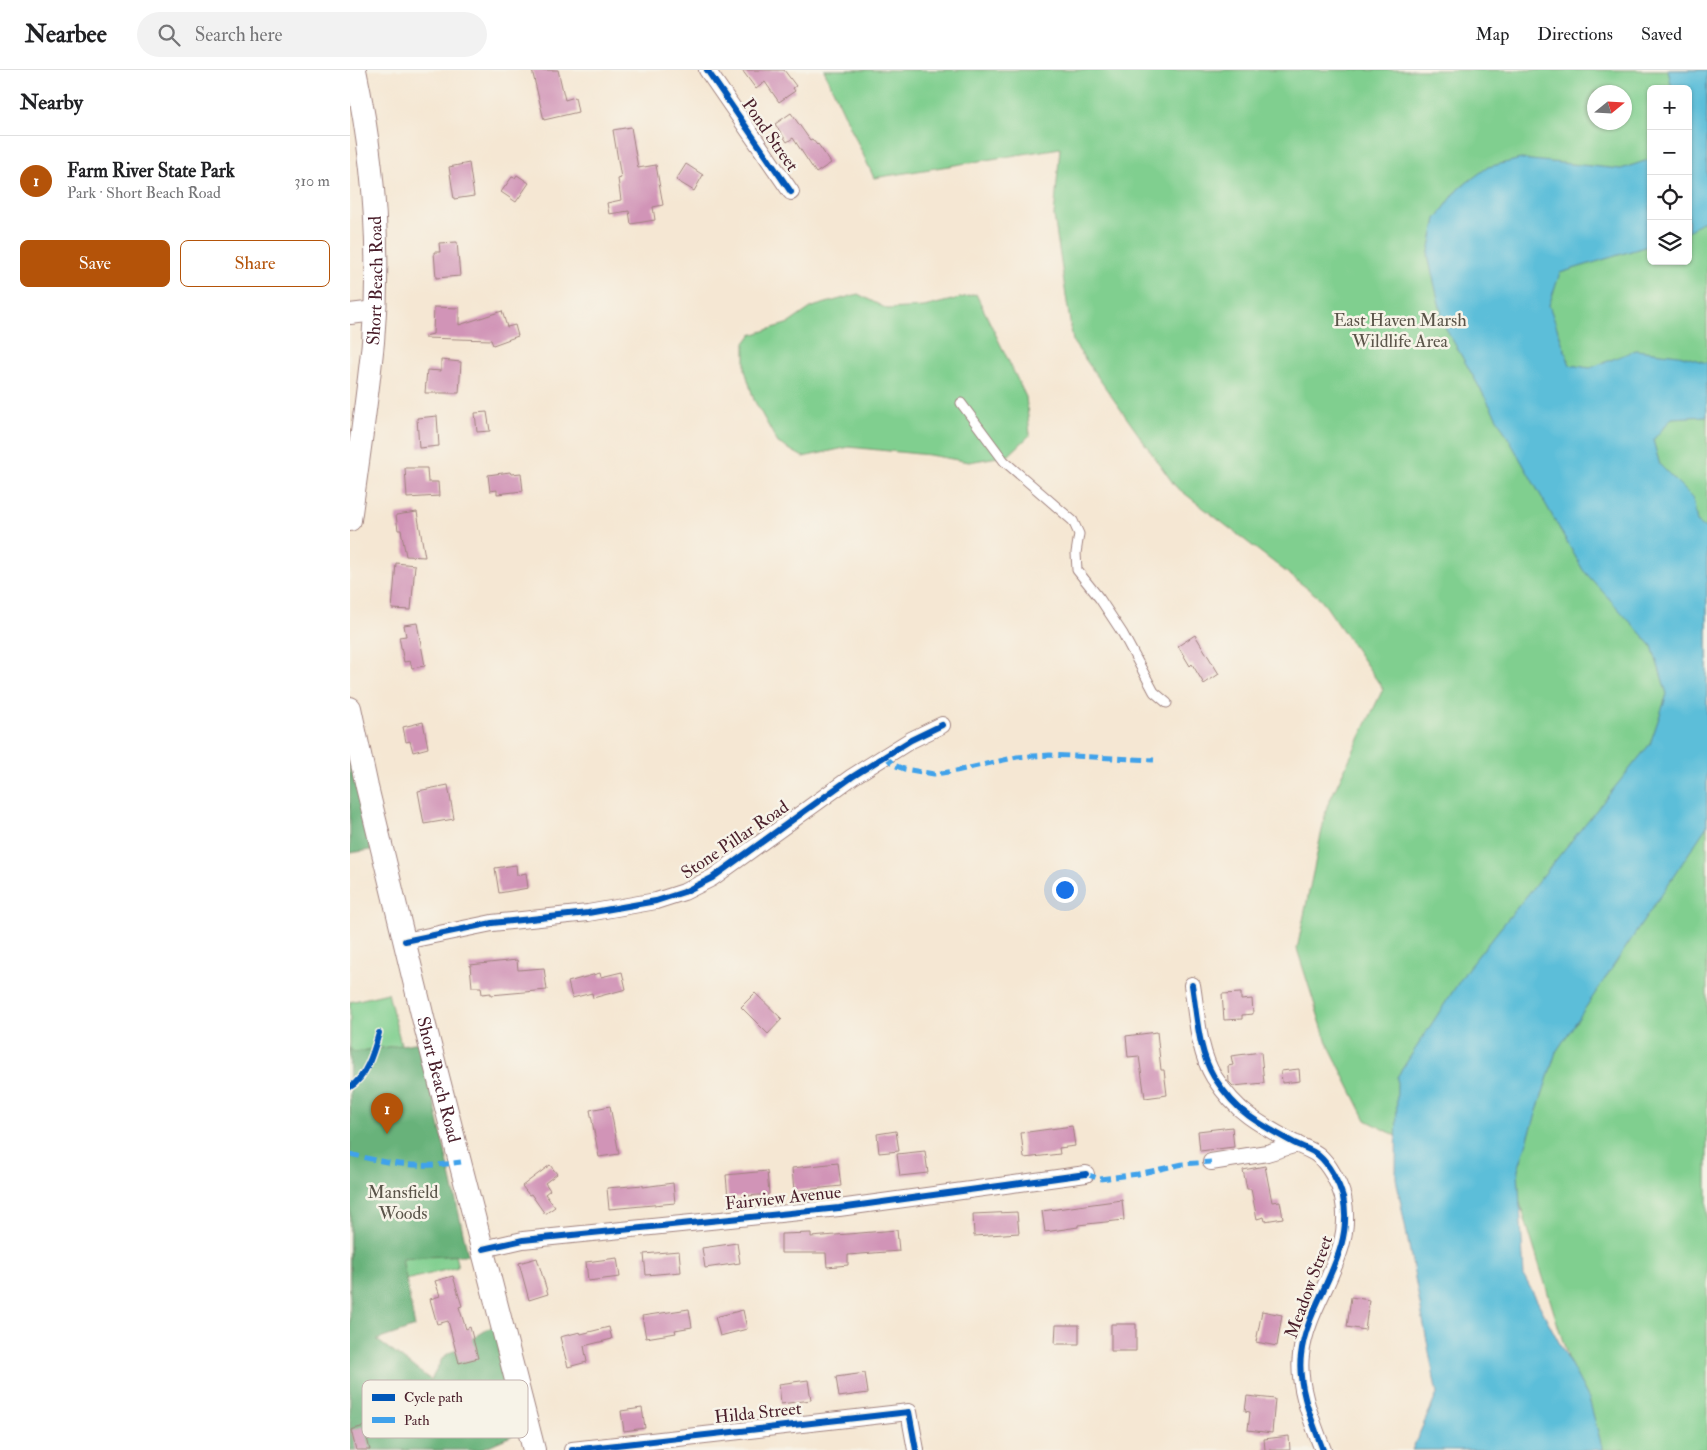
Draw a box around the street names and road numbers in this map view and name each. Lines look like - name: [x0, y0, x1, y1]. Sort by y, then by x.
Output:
- street label: Pond Street: [737, 94, 804, 176]
- street label: Short Beach Road: [361, 215, 388, 346]
- street label: Stone Pillar Road: [677, 795, 793, 884]
- street label: Short Beach Road: [412, 1014, 466, 1145]
- street label: Fairview Avenue: [724, 1180, 843, 1216]
- street label: Meadow Street: [1280, 1232, 1338, 1342]
- street label: Hilda Street: [713, 1397, 803, 1429]

